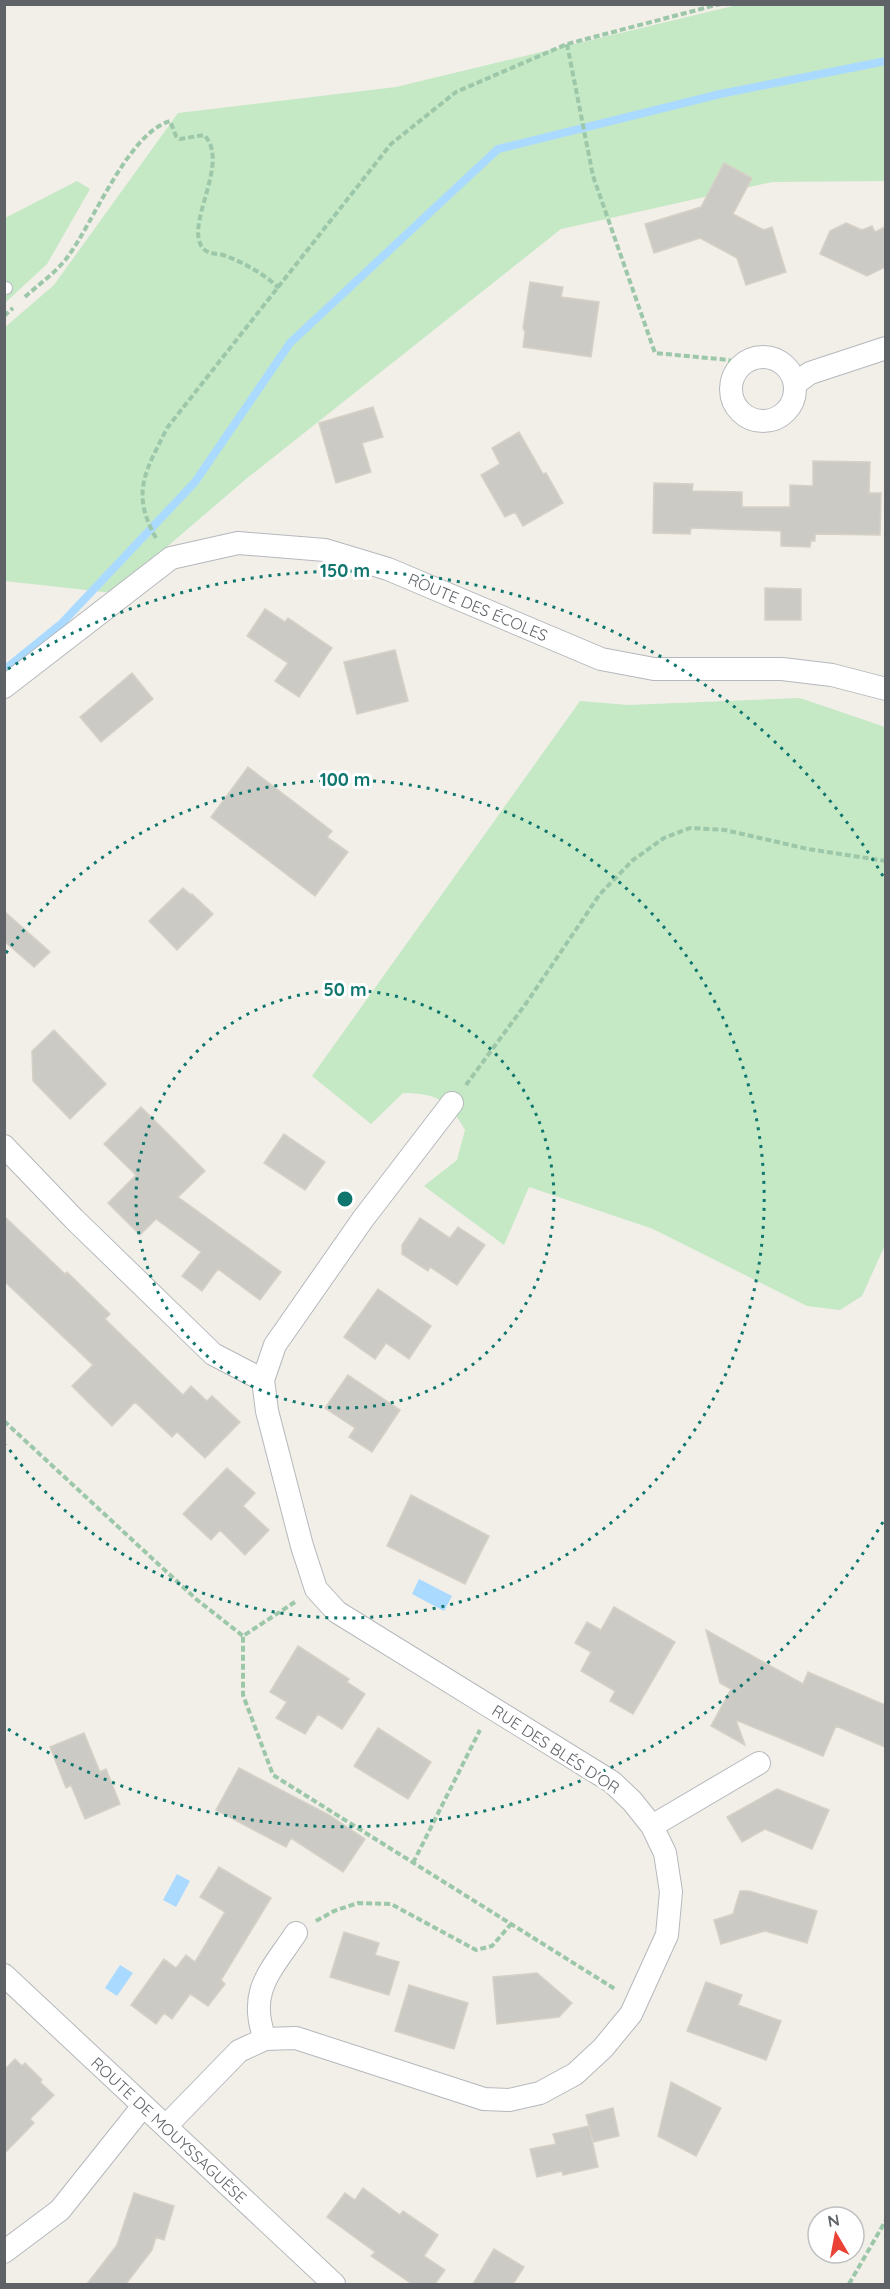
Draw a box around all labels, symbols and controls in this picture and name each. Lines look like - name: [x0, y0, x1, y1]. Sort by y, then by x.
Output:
- text: 150 m: [320, 559, 370, 582]
- street label: ROUTE DES ÉCOLES: [405, 569, 551, 645]
- text: 100 m: [320, 768, 370, 791]
- text: 50 m: [323, 978, 367, 1001]
- centre of rings: [335, 1189, 355, 1209]
- street label: RUE DES BLÉS D'OR: [488, 1700, 624, 1798]
- street label: ROUTE DE MOUYSSAGUÈSE: [87, 2053, 251, 2207]
- north arrow: [806, 2205, 866, 2265]
- text: N: [826, 2209, 841, 2231]

